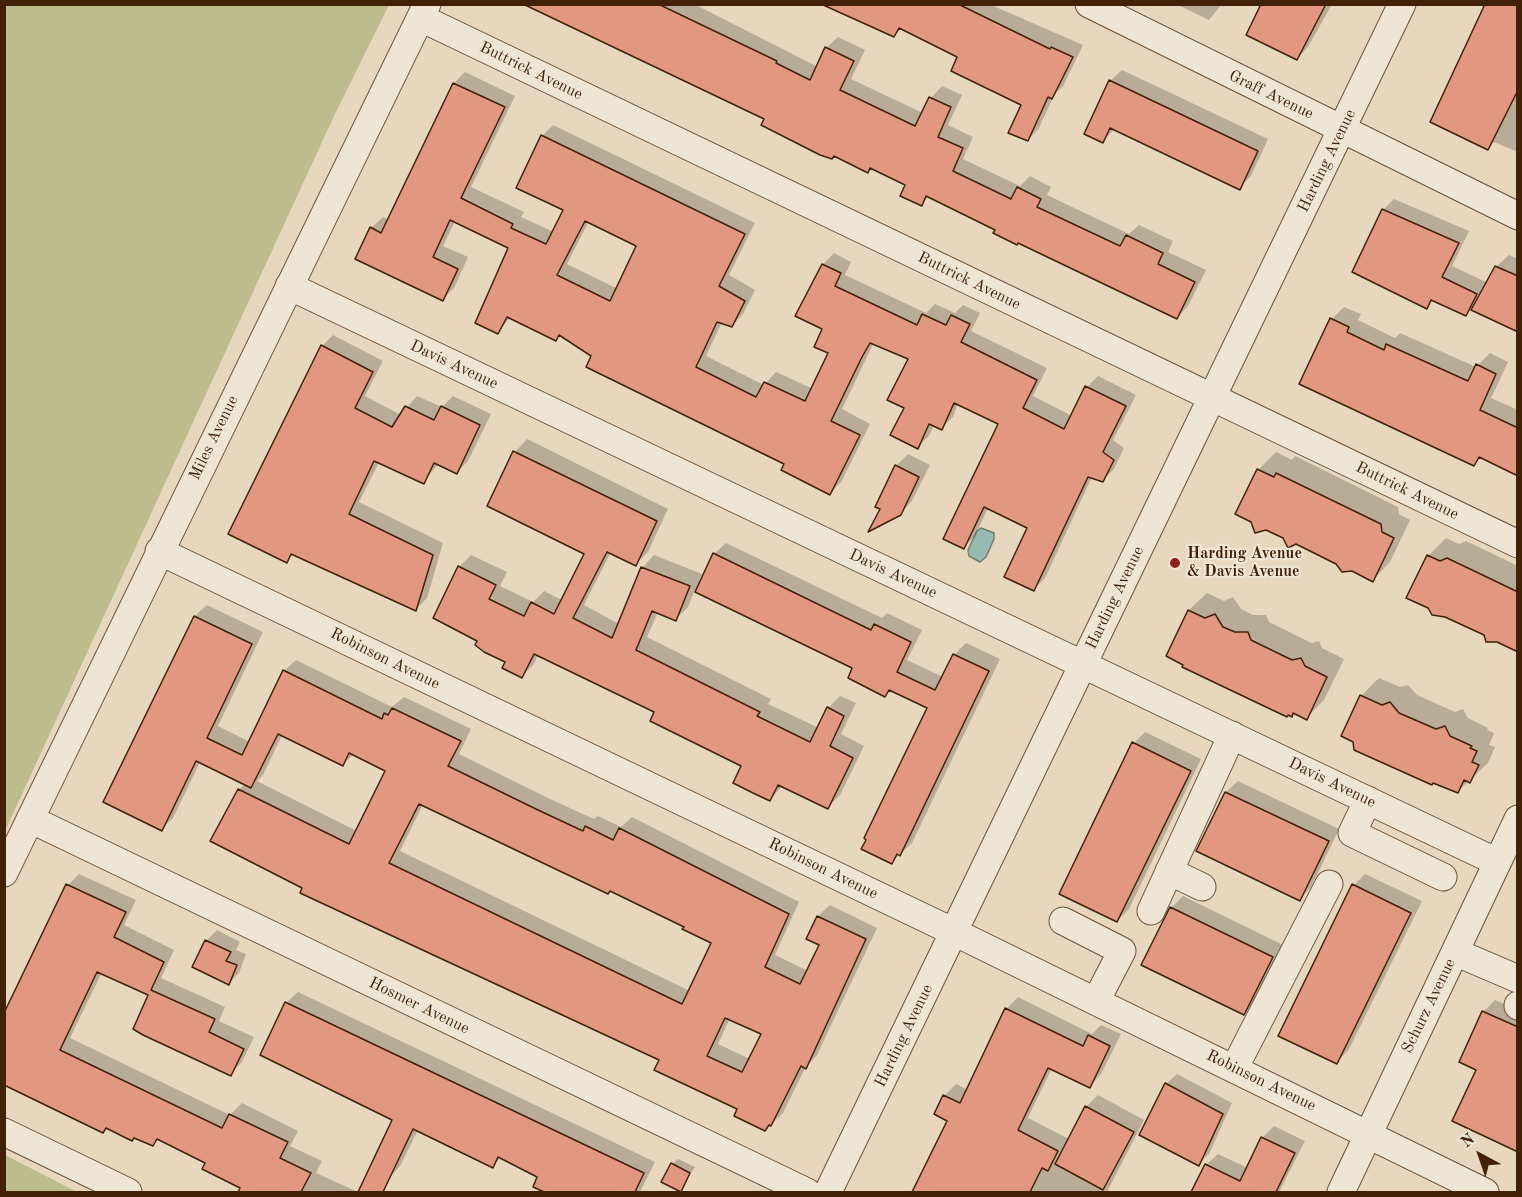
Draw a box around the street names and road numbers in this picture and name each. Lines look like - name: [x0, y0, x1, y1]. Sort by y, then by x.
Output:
- street label: Buttrick Avenue: [476, 38, 586, 104]
- street label: Graff Avenue: [1226, 66, 1316, 124]
- street label: Harding Avenue: [1294, 106, 1360, 216]
- street label: Buttrick Avenue: [914, 248, 1024, 314]
- street label: Davis Avenue: [407, 336, 501, 394]
- street label: Miles Avenue: [185, 393, 243, 483]
- street label: Buttrick Avenue: [1352, 458, 1462, 524]
- street label: Harding Avenue: [1082, 543, 1148, 653]
- street label: Davis Avenue: [846, 545, 940, 603]
- street label: Robinson Avenue: [327, 624, 443, 694]
- street label: Davis Avenue: [1285, 754, 1379, 812]
- street label: Robinson Avenue: [765, 834, 881, 904]
- street label: Schurz Avenue: [1398, 955, 1460, 1057]
- street label: Hosmer Avenue: [366, 973, 472, 1039]
- street label: Harding Avenue: [871, 981, 937, 1091]
- street label: Robinson Avenue: [1203, 1046, 1319, 1116]

